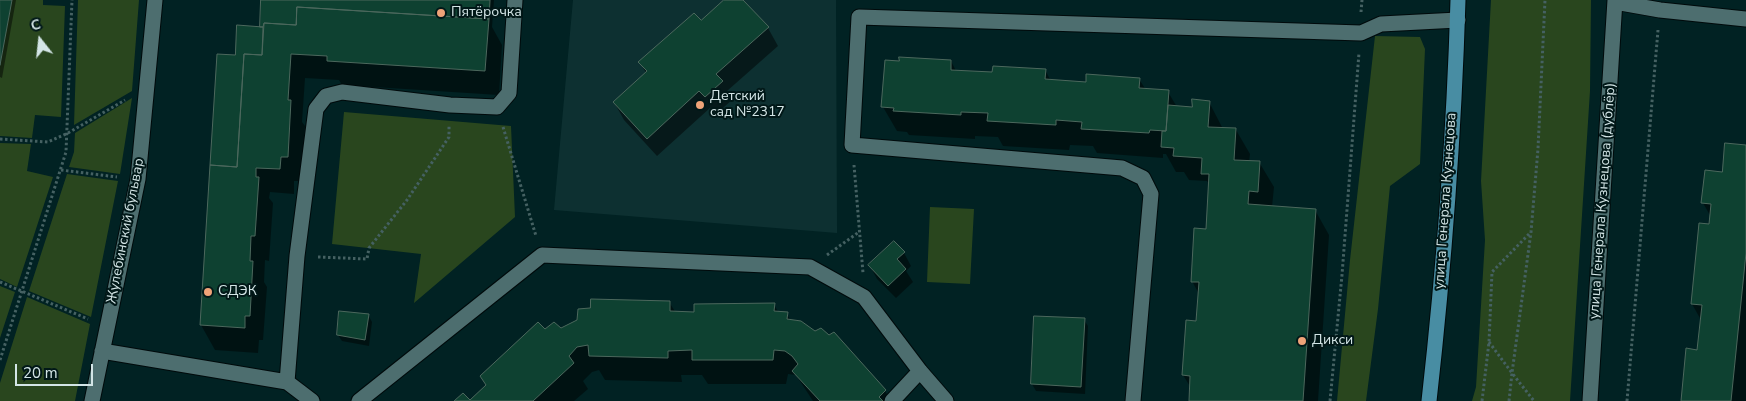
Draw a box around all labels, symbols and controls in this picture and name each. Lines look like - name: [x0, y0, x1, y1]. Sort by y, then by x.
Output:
- place label: Пятёрочка: [451, 5, 522, 21]
- marker: Пятёрочка: [435, 7, 447, 19]
- north arrow: [15, 15, 65, 65]
- text: С: [29, 15, 43, 36]
- street label: улица Генерала Кузнецова (дублёр): [1586, 82, 1620, 320]
- place label: Детский сад №2317: [710, 89, 785, 121]
- marker: Детский сад №2317: [694, 99, 706, 111]
- street label: улица Генерала Кузнецова: [1431, 112, 1461, 290]
- street label: Жулебинский бульвар: [104, 157, 148, 305]
- place label: СДЭК: [218, 284, 257, 300]
- marker: СДЭК: [202, 286, 214, 298]
- place label: Дикси: [1312, 333, 1353, 349]
- marker: Дикси: [1296, 335, 1308, 347]
- scale bar: [18, 354, 95, 386]
- text: 20 m: [23, 363, 58, 383]

